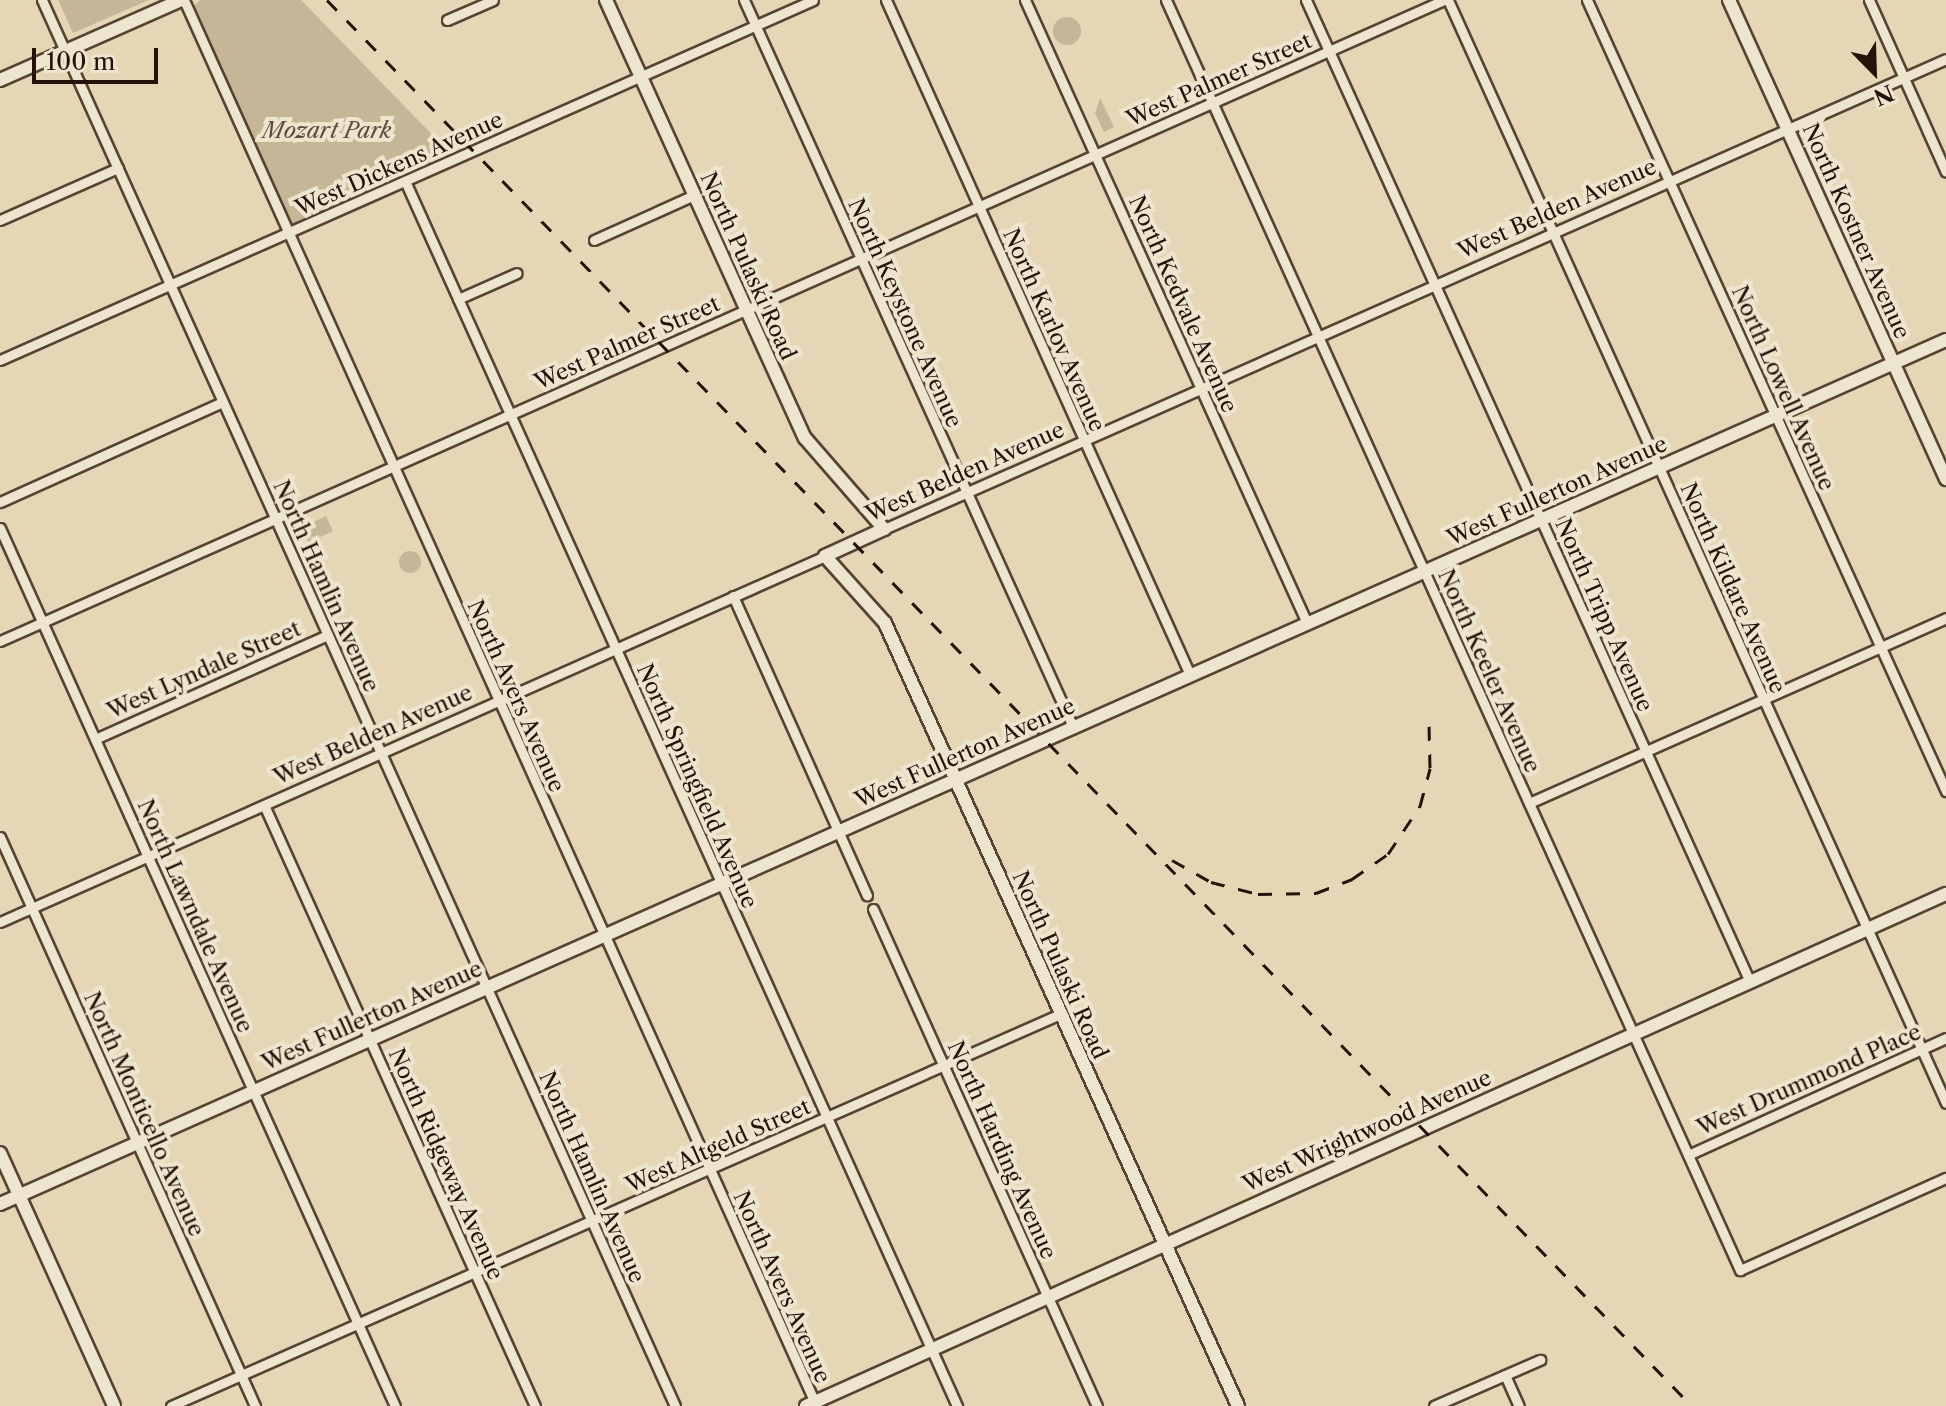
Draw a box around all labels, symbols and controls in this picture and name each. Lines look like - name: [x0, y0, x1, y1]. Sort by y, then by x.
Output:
- street label: West Palmer Street: [1122, 27, 1316, 133]
- scale bar: [36, 32, 162, 82]
- north arrow: [1834, 32, 1914, 112]
- text: 100 m: [46, 47, 115, 76]
- text: N: [1869, 78, 1898, 111]
- street label: West Dickens Avenue: [291, 106, 507, 222]
- park label: Mozart Park: [263, 118, 391, 144]
- street label: North Kostner Avenue: [1796, 119, 1916, 343]
- street label: West Belden Avenue: [1453, 153, 1661, 265]
- street label: North Pulaski Road: [695, 168, 801, 364]
- street label: North Kedvale Avenue: [1123, 191, 1243, 417]
- street label: North Keystone Avenue: [842, 194, 968, 432]
- street label: North Karlov Avenue: [997, 224, 1111, 436]
- street label: North Lowell Avenue: [1726, 281, 1840, 495]
- street label: West Palmer Street: [530, 290, 724, 396]
- street label: West Belden Avenue: [861, 416, 1069, 528]
- street label: West Fullerton Avenue: [1442, 430, 1672, 552]
- street label: North Hamlin Avenue: [267, 476, 385, 696]
- street label: North Kildare Avenue: [1674, 478, 1792, 698]
- street label: North Tripp Avenue: [1549, 514, 1659, 716]
- street label: North Keeler Avenue: [1432, 565, 1546, 777]
- street label: North Avers Avenue: [461, 595, 571, 797]
- street label: West Lyndale Street: [103, 615, 305, 725]
- street label: North Springfield Avenue: [631, 659, 763, 913]
- street label: West Belden Avenue: [269, 679, 477, 791]
- street label: West Fullerton Avenue: [850, 692, 1080, 814]
- street label: North Lawndale Avenue: [131, 795, 259, 1037]
- street label: North Pulaski Road: [1007, 867, 1113, 1063]
- street label: West Fullerton Avenue: [257, 955, 487, 1077]
- street label: North Monticello Avenue: [78, 987, 210, 1241]
- street label: West Drummond Place: [1693, 1019, 1925, 1141]
- street label: North Harding Avenue: [942, 1037, 1062, 1263]
- street label: North Ridgeway Avenue: [383, 1043, 509, 1285]
- street label: West Wrightwood Avenue: [1238, 1064, 1496, 1198]
- street label: North Hamlin Avenue: [533, 1067, 651, 1287]
- street label: West Altgeld Street: [621, 1093, 815, 1199]
- street label: North Avers Avenue: [727, 1186, 837, 1388]

